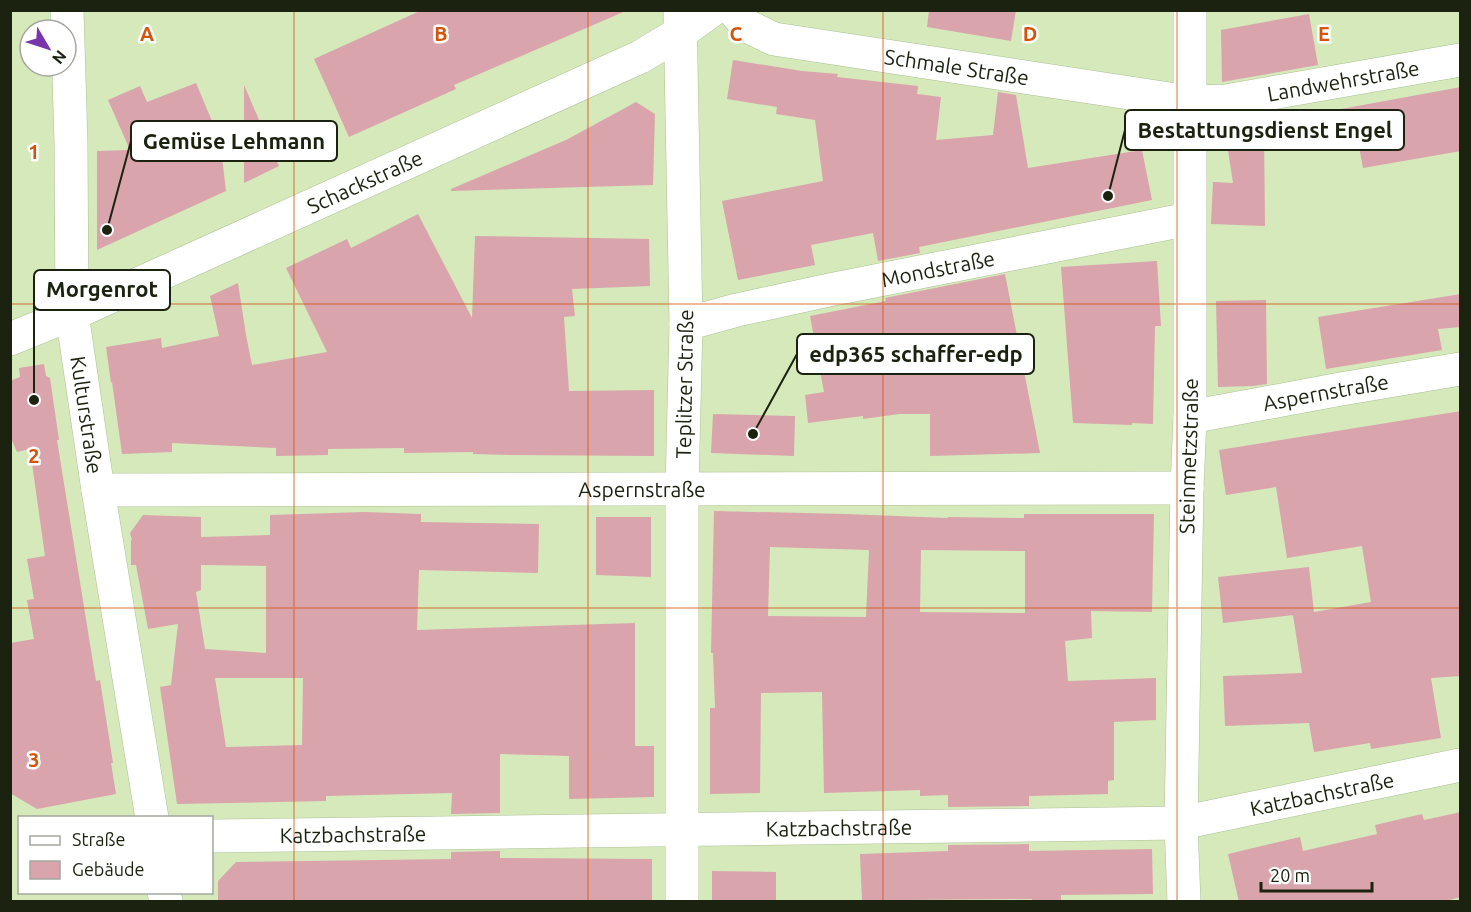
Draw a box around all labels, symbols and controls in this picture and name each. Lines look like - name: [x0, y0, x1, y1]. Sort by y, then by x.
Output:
- north arrow: [18, 18, 78, 78]
- text: A: [140, 22, 154, 45]
- text: B: [434, 22, 448, 45]
- text: C: [730, 22, 743, 45]
- text: D: [1023, 22, 1037, 45]
- text: E: [1318, 22, 1330, 45]
- street label: Schmale Straße: [883, 44, 1031, 90]
- text: N: [49, 47, 70, 68]
- street label: Landwehrstraße: [1265, 55, 1421, 106]
- callout: Bestattungsdienst Engel: [1125, 110, 1404, 150]
- text: Bestattungsdienst Engel: [1138, 117, 1393, 142]
- callout: Gemüse Lehmann: [131, 121, 337, 161]
- text: Gemüse Lehmann: [143, 128, 325, 153]
- text: 1: [28, 140, 40, 163]
- street label: Schackstraße: [303, 145, 426, 218]
- street label: Mondstraße: [879, 246, 997, 291]
- callout: Morgenrot: [34, 270, 170, 310]
- text: Morgenrot: [46, 276, 158, 301]
- street label: Teplitzer Straße: [671, 309, 697, 459]
- callout: edp365 schaffer-edp: [797, 334, 1034, 374]
- text: edp365 schaffer-edp: [809, 341, 1023, 366]
- street label: Kulturstraße: [66, 354, 107, 475]
- street label: Aspernstraße: [1261, 369, 1390, 415]
- street label: Steinmetzstraße: [1174, 378, 1202, 534]
- text: 2: [28, 444, 40, 467]
- street label: Aspernstraße: [578, 477, 706, 501]
- text: 3: [28, 748, 40, 771]
- street label: Katzbachstraße: [1248, 767, 1396, 820]
- street label: Katzbachstraße: [765, 815, 912, 841]
- legend: [18, 816, 213, 894]
- street label: Katzbachstraße: [279, 821, 427, 847]
- text: Straße: [72, 829, 125, 849]
- scale bar: [1261, 855, 1372, 893]
- text: Gebäude: [72, 859, 144, 879]
- text: 20 m: [1270, 865, 1310, 885]

